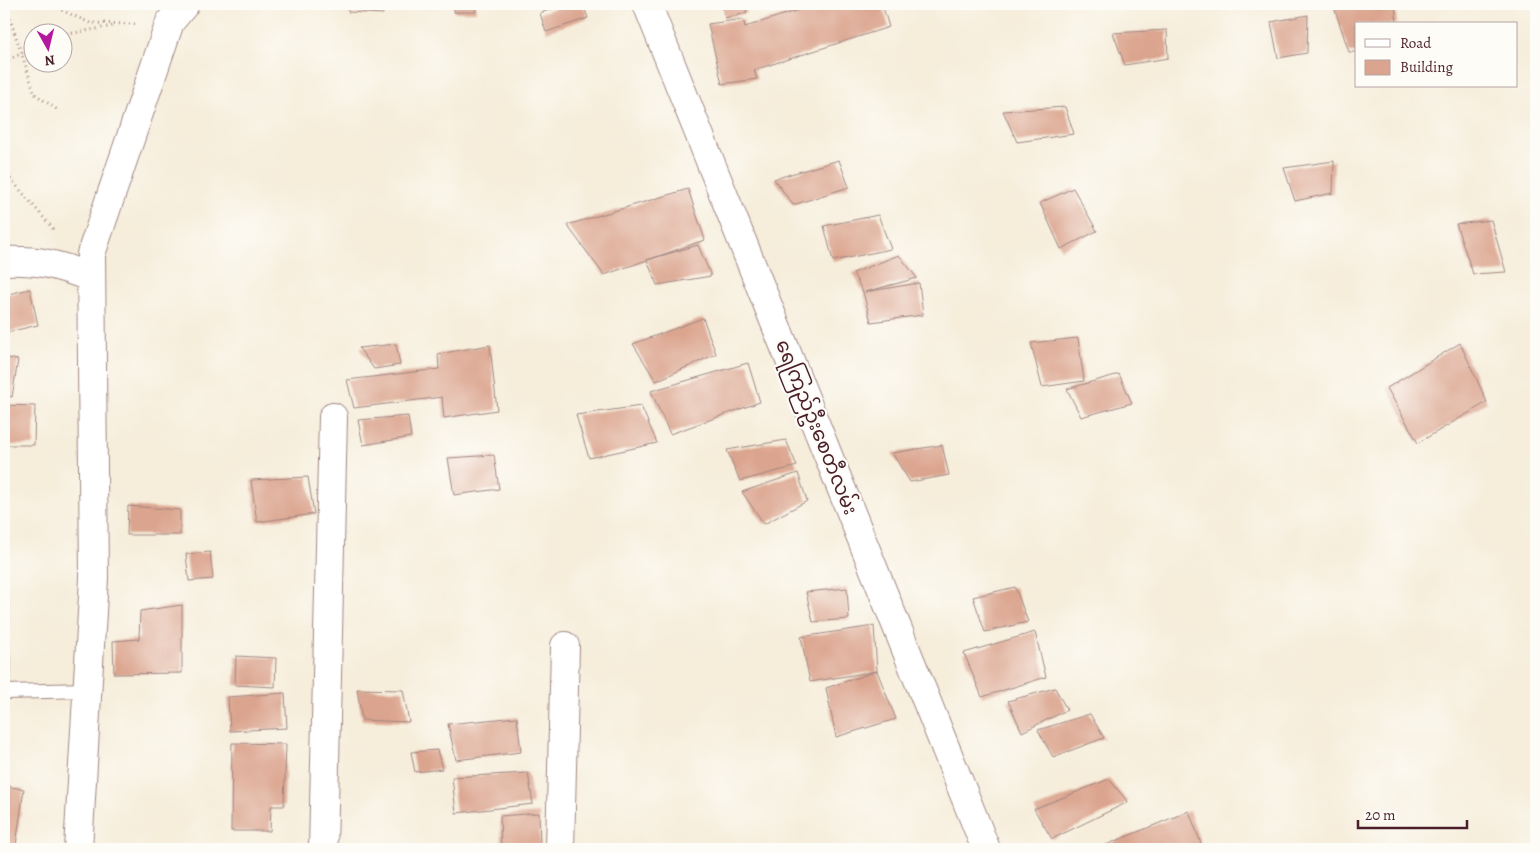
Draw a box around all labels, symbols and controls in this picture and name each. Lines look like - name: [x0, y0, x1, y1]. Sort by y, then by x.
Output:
- north arrow: [22, 22, 72, 72]
- legend: [1355, 22, 1518, 88]
- text: Road: [1400, 33, 1432, 53]
- text: N: [43, 50, 56, 70]
- text: Building: [1400, 57, 1453, 77]
- street label: ရေကြည်ဦးစေတီလမ်း: [767, 335, 865, 520]
- scale bar: [1358, 798, 1466, 830]
- text: 20 m: [1365, 805, 1396, 825]

